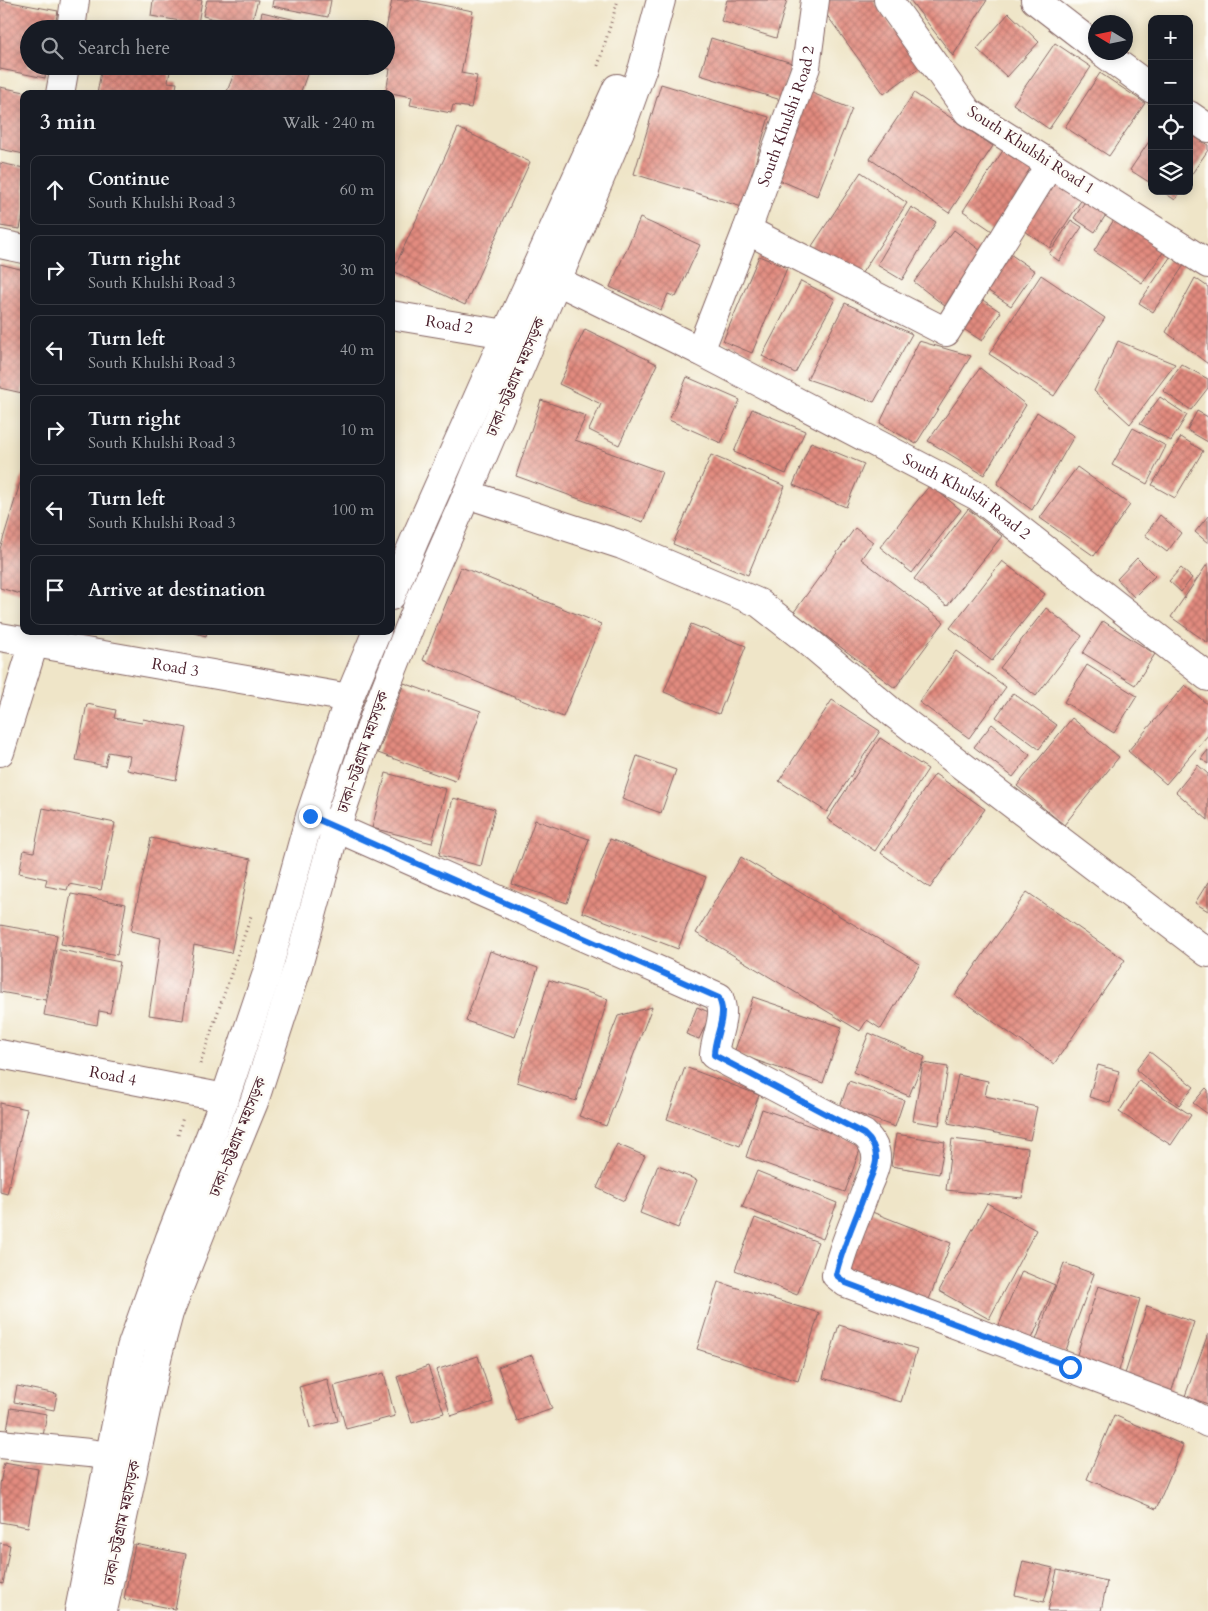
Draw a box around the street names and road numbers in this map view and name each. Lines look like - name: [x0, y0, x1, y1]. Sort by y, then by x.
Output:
- street label: South Khulshi Road 2: [753, 45, 820, 190]
- street label: South Khulshi Road 1: [963, 101, 1099, 199]
- street label: Road 2: [424, 310, 475, 339]
- street label: ঢাকা-চট্টগ্রাম মহাসড়ক: [481, 313, 551, 441]
- street label: South Khulshi Road 2: [899, 448, 1035, 545]
- street label: Road 3: [150, 653, 201, 683]
- street label: ঢাকা-চট্টগ্রাম মহাসড়ক: [332, 688, 394, 817]
- street label: Road 4: [87, 1061, 138, 1091]
- street label: ঢাকা-চট্টগ্রাম মহাসড়ক: [204, 1073, 272, 1201]
- street label: ঢাকা-চট্টগ্রাম মহাসড়ক: [98, 1458, 146, 1588]

